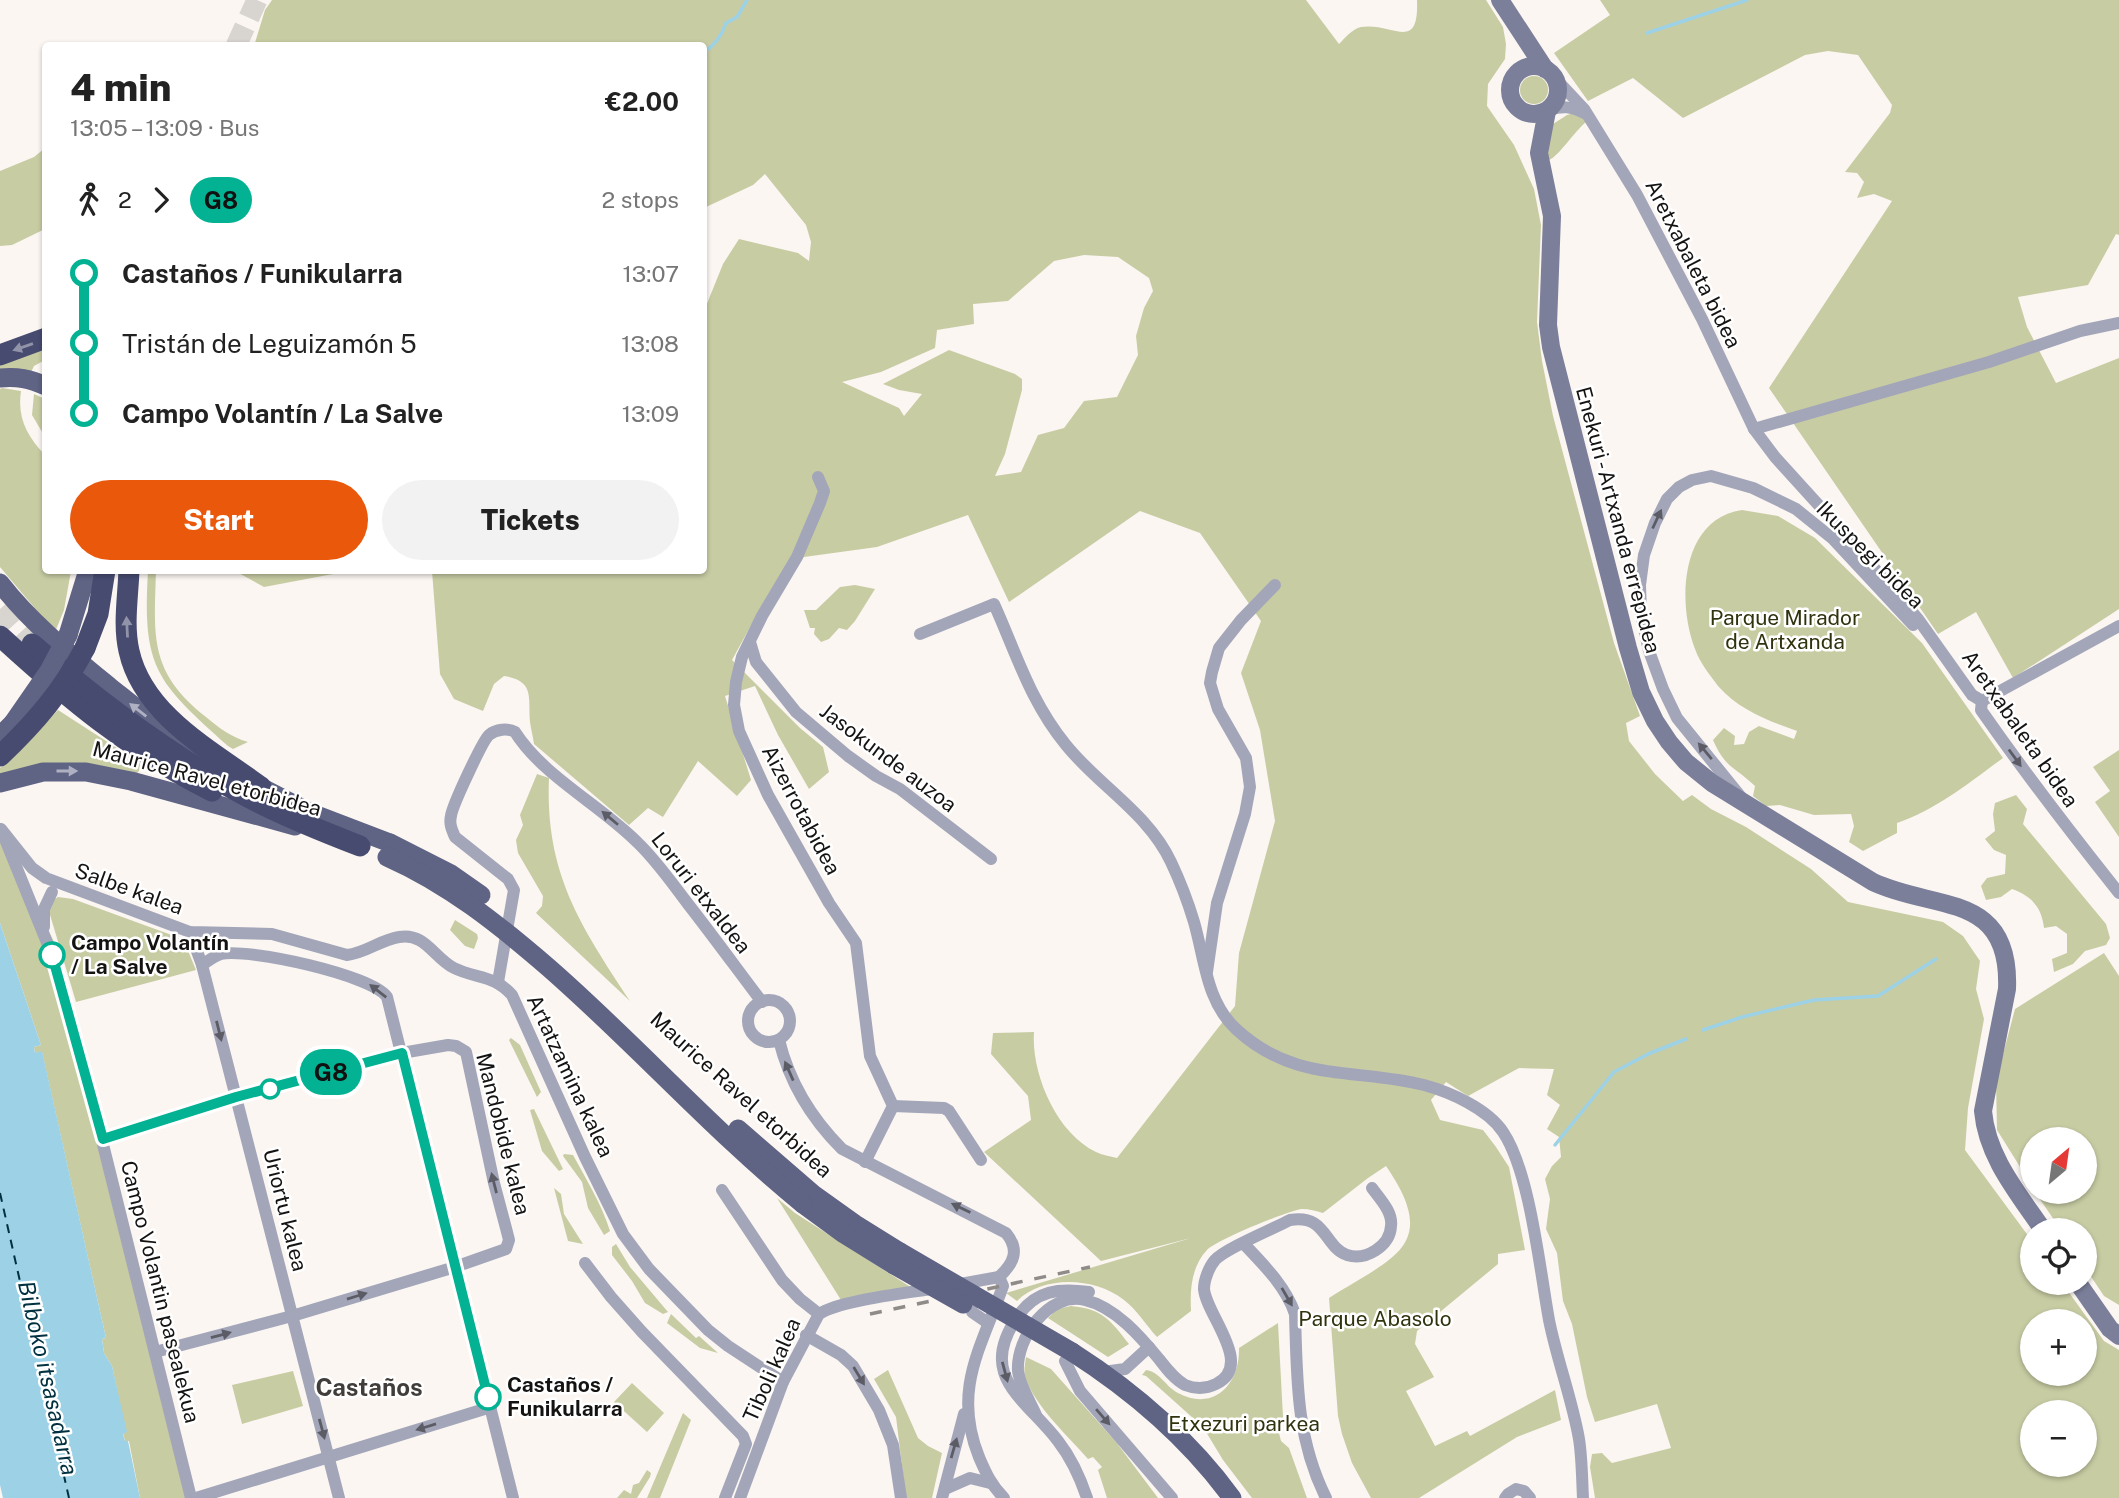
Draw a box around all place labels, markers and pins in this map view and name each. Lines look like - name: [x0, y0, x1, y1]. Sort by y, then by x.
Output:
- place label: Campo Volantín / La Salve: [71, 930, 229, 979]
- marker: Campo Volantín / La Salve: [39, 942, 65, 968]
- unlabelled marker: [260, 1079, 280, 1099]
- place label: Castaños / Funikularra: [507, 1372, 623, 1421]
- marker: Castaños / Funikularra: [475, 1384, 501, 1410]

